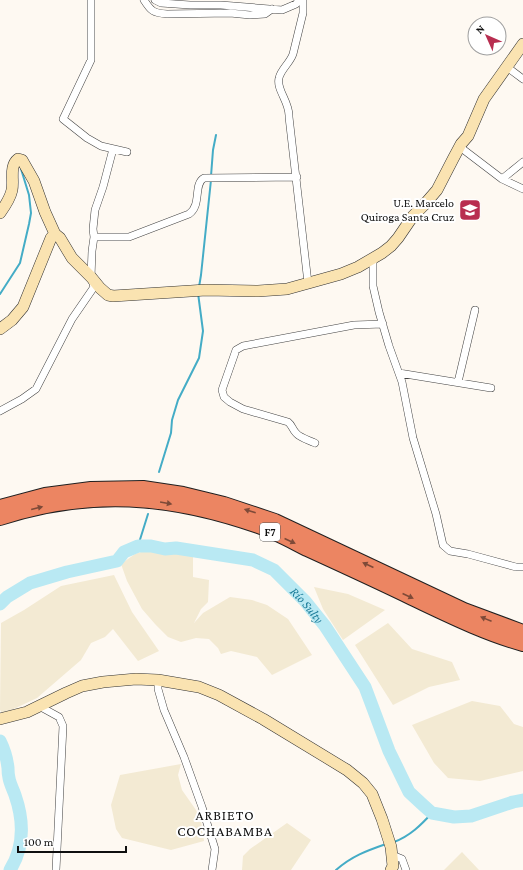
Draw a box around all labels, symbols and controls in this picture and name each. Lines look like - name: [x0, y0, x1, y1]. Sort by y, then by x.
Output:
- north arrow: [467, 16, 507, 56]
- text: N: [473, 22, 487, 36]
- place label: U.E. Marcelo Quiroga Santa Cruz: [361, 196, 454, 224]
- school or university icon: U.E. Marcelo Quiroga Santa Cruz: [457, 197, 483, 223]
- one-way arrow: [160, 500, 172, 506]
- one-way arrow: [31, 504, 44, 510]
- one-way arrow: [243, 508, 255, 514]
- road number: F7: [260, 523, 280, 541]
- one-way arrow: [284, 538, 296, 544]
- one-way arrow: [363, 562, 374, 568]
- water label: Río Sulty: [287, 584, 327, 627]
- one-way arrow: [402, 593, 414, 599]
- one-way arrow: [480, 616, 492, 622]
- district label: ARBIETO COCHABAMBA: [177, 807, 273, 839]
- scale bar: [18, 828, 126, 854]
- text: 100 m: [24, 835, 54, 849]

